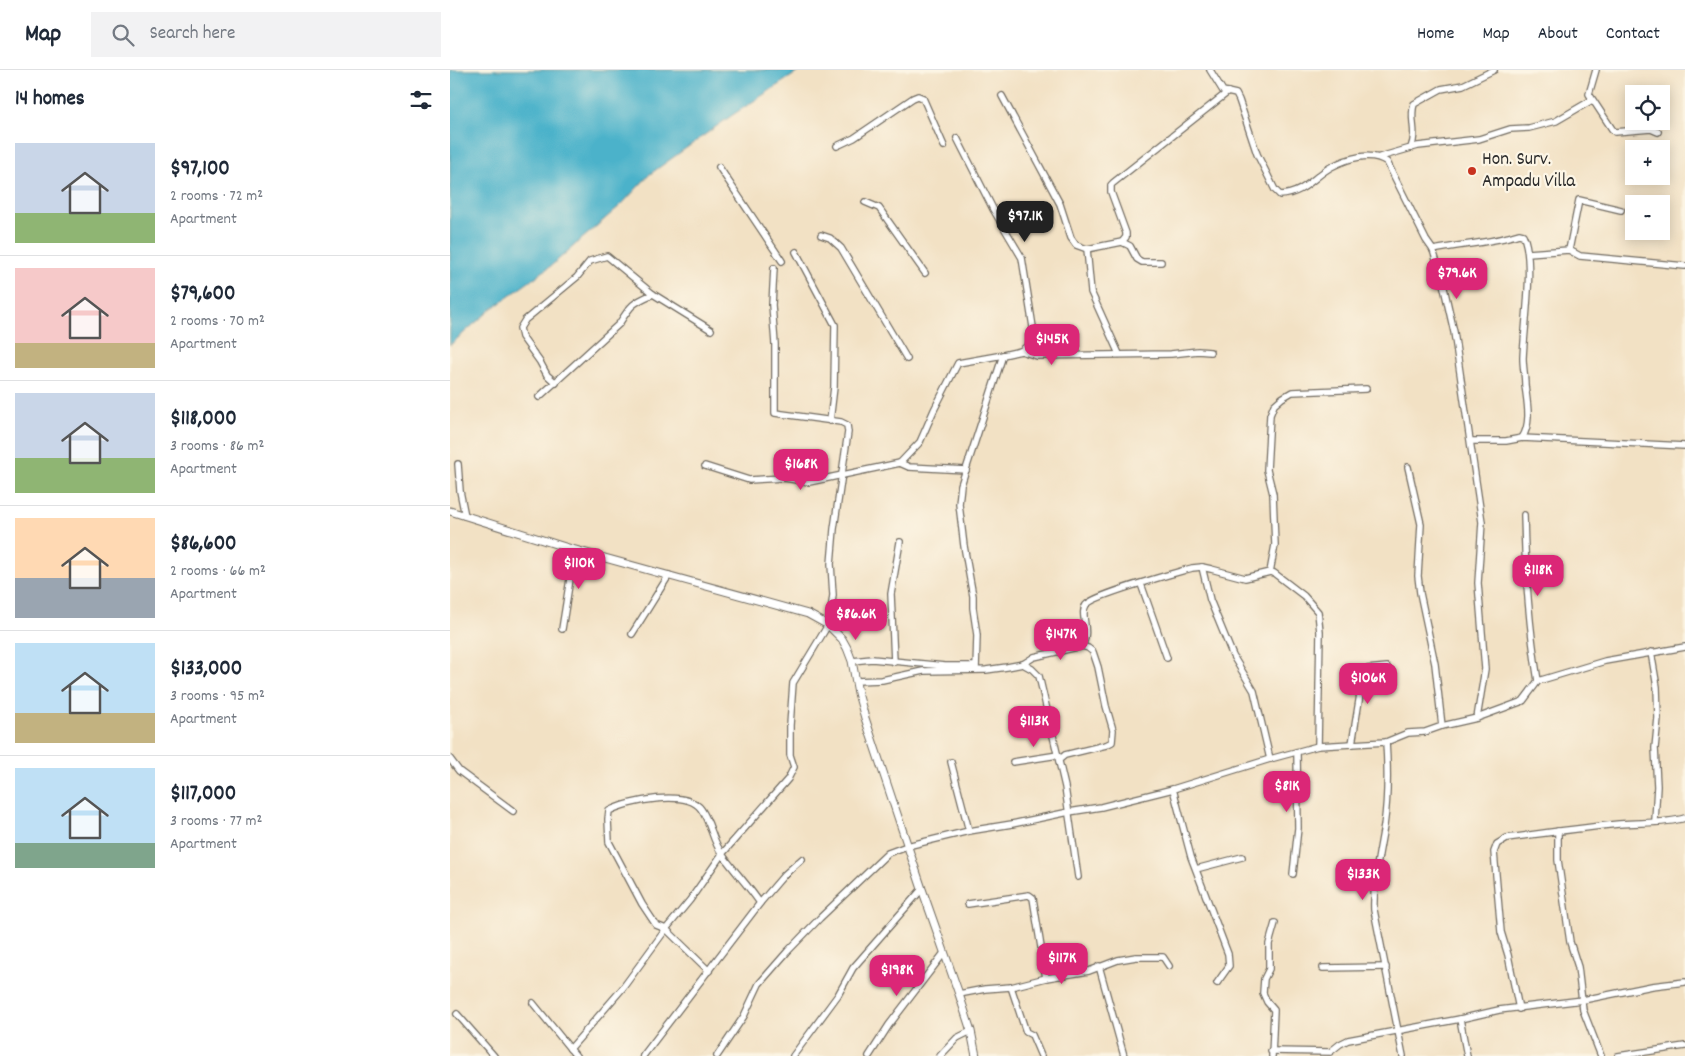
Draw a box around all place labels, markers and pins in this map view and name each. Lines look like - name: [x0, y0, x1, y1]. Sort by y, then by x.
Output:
- place label: Hon. Surv. Ampadu Villa: [1482, 147, 1576, 196]
- marker: Hon. Surv. Ampadu Villa: [1466, 165, 1478, 177]
- pin: $97.1K: [984, 200, 1066, 243]
- pin: $79.6K: [1416, 258, 1498, 300]
- pin: $145K: [1017, 324, 1087, 366]
- pin: $168K: [766, 448, 836, 491]
- pin: $110K: [544, 548, 614, 590]
- pin: $118K: [1503, 554, 1573, 597]
- pin: $86.6K: [815, 598, 897, 641]
- pin: $147K: [1026, 618, 1096, 661]
- pin: $106K: [1333, 662, 1403, 705]
- pin: $113K: [999, 706, 1069, 748]
- pin: $81K: [1257, 770, 1317, 813]
- pin: $133K: [1328, 858, 1398, 901]
- pin: $117K: [1027, 942, 1097, 985]
- pin: $198K: [862, 954, 932, 997]

